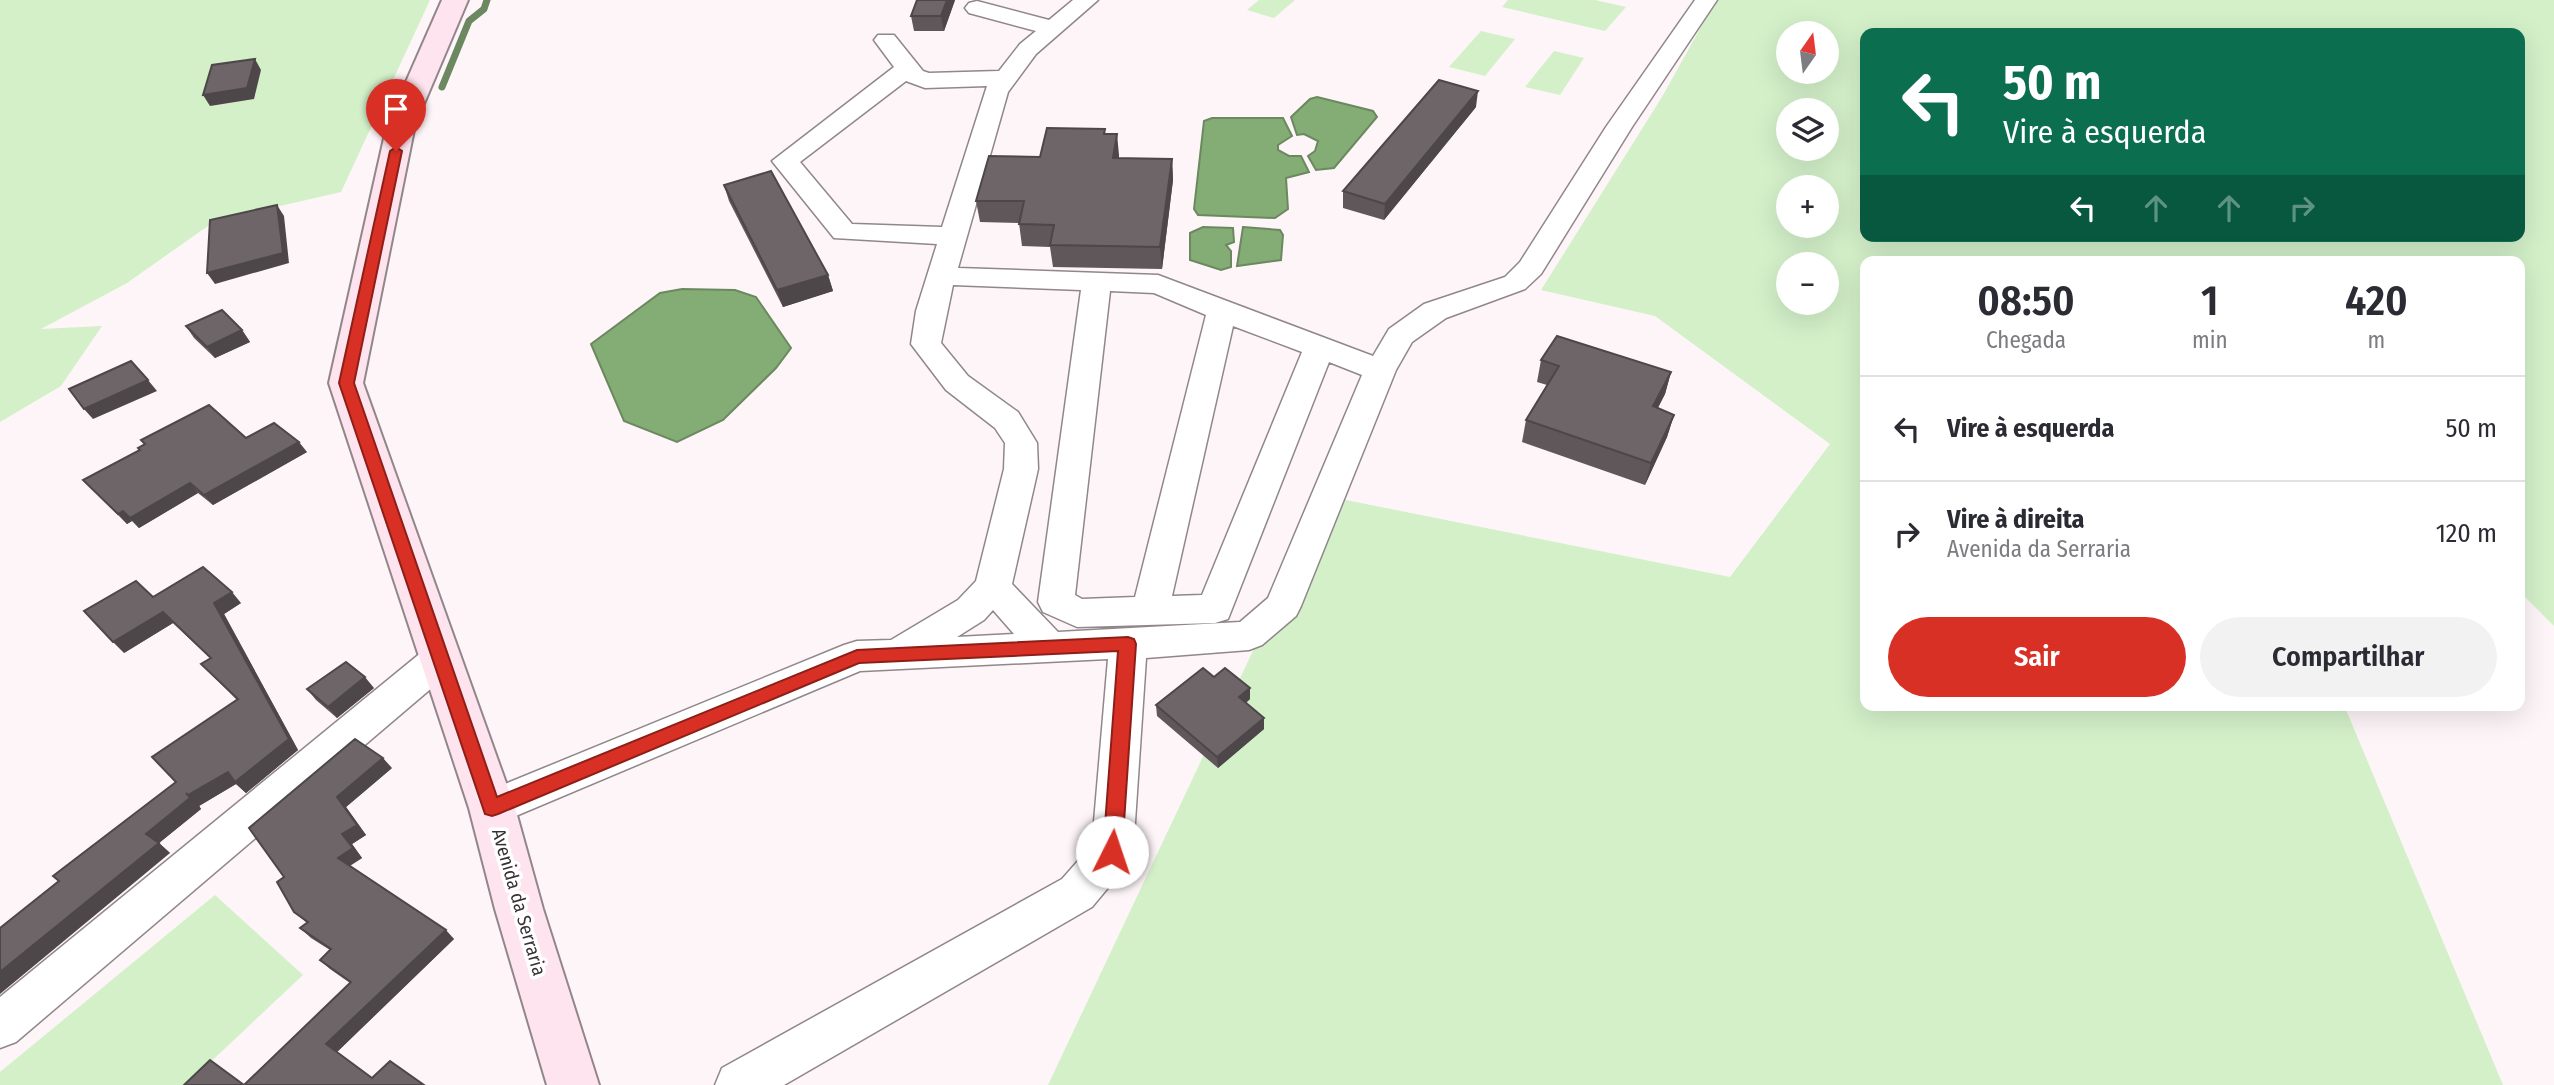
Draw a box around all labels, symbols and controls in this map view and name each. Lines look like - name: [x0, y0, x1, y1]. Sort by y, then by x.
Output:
- north arrow: [1776, 21, 1839, 84]
- map controls: [1776, 21, 1839, 315]
- text: 50 m: [2003, 53, 2101, 112]
- icon: left: [1888, 56, 1979, 147]
- pin: [366, 79, 426, 151]
- icon: arrive: [377, 90, 415, 128]
- button: layers: [1776, 98, 1839, 161]
- text: Vire à esquerda: [2003, 113, 2206, 151]
- button: +: [1776, 175, 1839, 238]
- icon: left: [2064, 189, 2102, 227]
- icon: ahead: [2137, 189, 2175, 227]
- icon: ahead: [2210, 189, 2248, 227]
- icon: right: [2283, 189, 2321, 227]
- button: −: [1776, 252, 1839, 315]
- text: 08:50: [1977, 276, 2075, 326]
- text: 1: [2201, 276, 2219, 326]
- text: 420: [2345, 276, 2408, 326]
- text: Chegada: [1986, 326, 2066, 354]
- text: min: [2192, 326, 2228, 354]
- text: m: [2367, 326, 2385, 354]
- icon: left: [1888, 410, 1926, 448]
- text: Vire à esquerda: [1947, 413, 2114, 444]
- text: 50 m: [2445, 413, 2497, 444]
- text: Vire à direita: [1947, 504, 2085, 535]
- icon: right: [1888, 515, 1926, 553]
- text: 120 m: [2436, 518, 2497, 549]
- text: Avenida da Serraria: [1947, 535, 2131, 563]
- button: Sair: [1888, 617, 2186, 697]
- button: Compartilhar: [2200, 617, 2497, 697]
- position arrow: [1075, 815, 1149, 889]
- street label: Avenida da Serraria: [487, 826, 551, 978]

